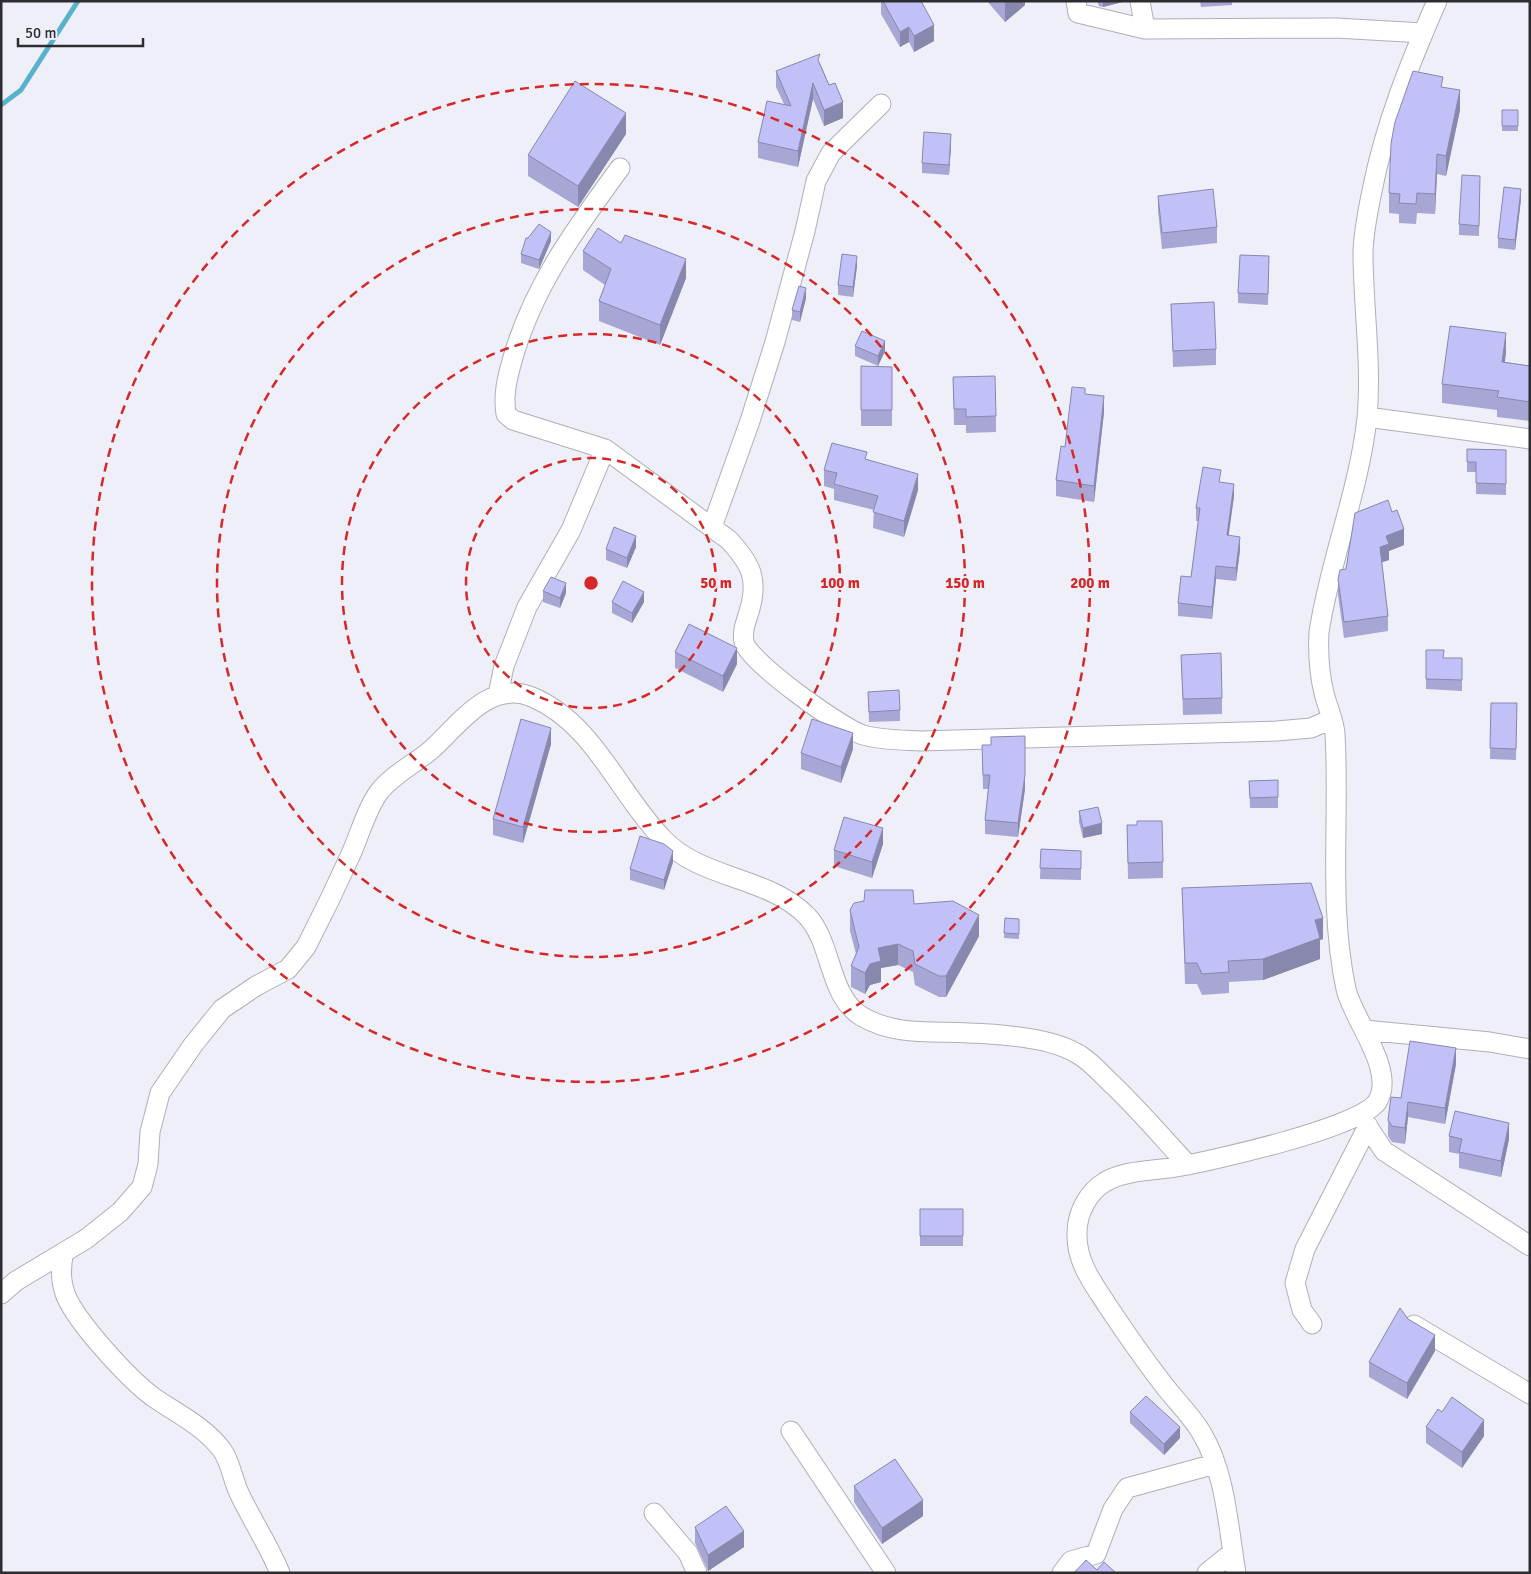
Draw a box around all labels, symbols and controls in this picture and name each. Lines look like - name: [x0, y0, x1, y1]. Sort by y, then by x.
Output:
- scale bar: [18, 15, 142, 47]
- text: 50 m: [25, 24, 56, 42]
- centre of rings: [582, 574, 600, 592]
- text: 50 m: [700, 574, 732, 592]
- text: 100 m: [820, 574, 860, 592]
- text: 150 m: [945, 574, 985, 592]
- text: 200 m: [1070, 574, 1110, 592]

